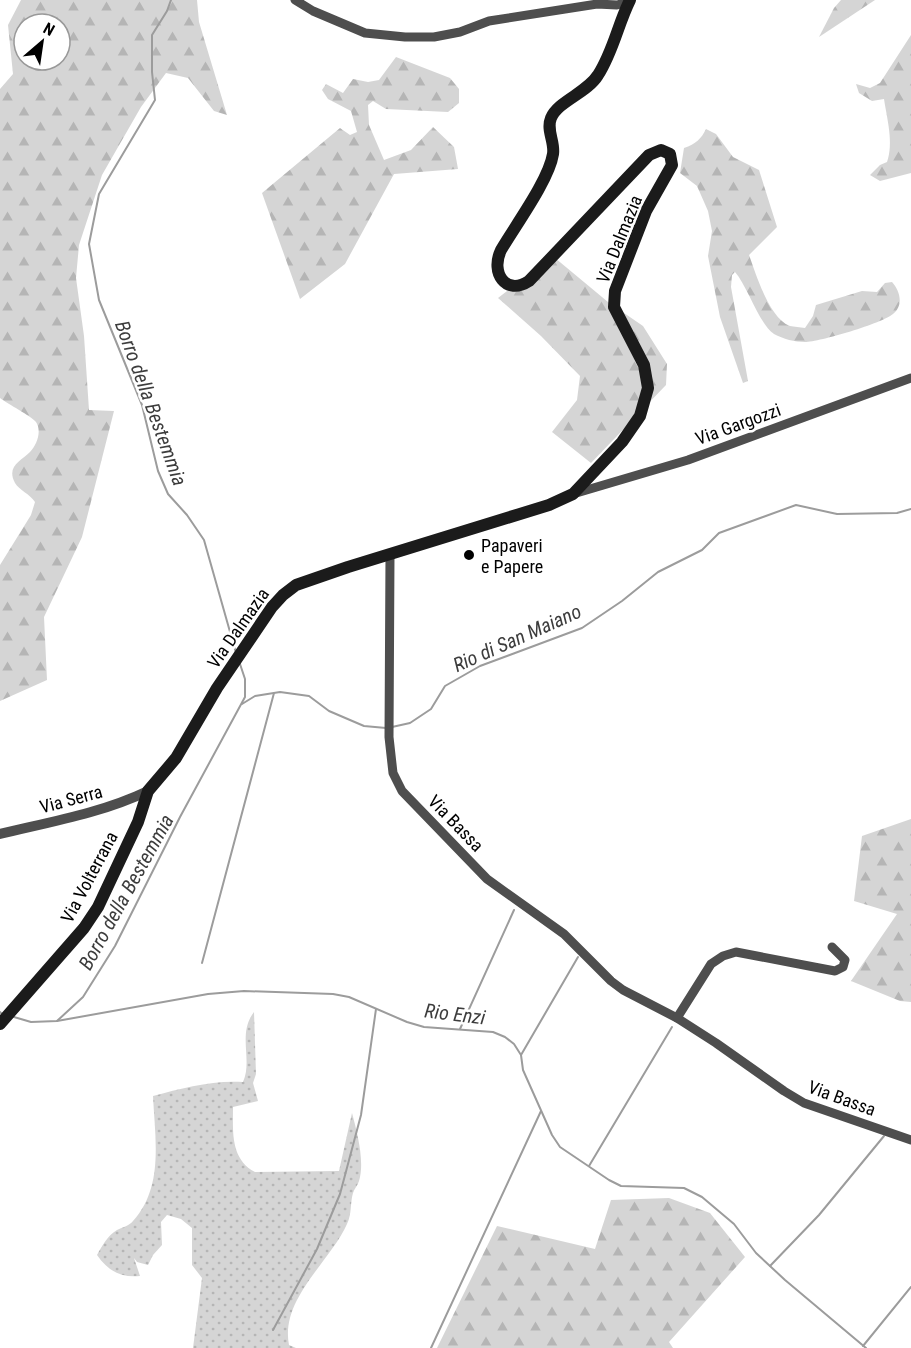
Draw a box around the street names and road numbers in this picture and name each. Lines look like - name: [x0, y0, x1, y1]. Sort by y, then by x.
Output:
- street label: Via Dalmazia: [592, 192, 646, 286]
- street label: Via Gargozzi: [692, 399, 784, 449]
- street label: Via Dalmazia: [203, 584, 273, 672]
- street label: Via Serra: [37, 781, 105, 817]
- street label: Via Bassa: [424, 790, 488, 856]
- street label: Via Volterrana: [56, 828, 122, 926]
- street label: Via Bassa: [805, 1076, 879, 1120]

